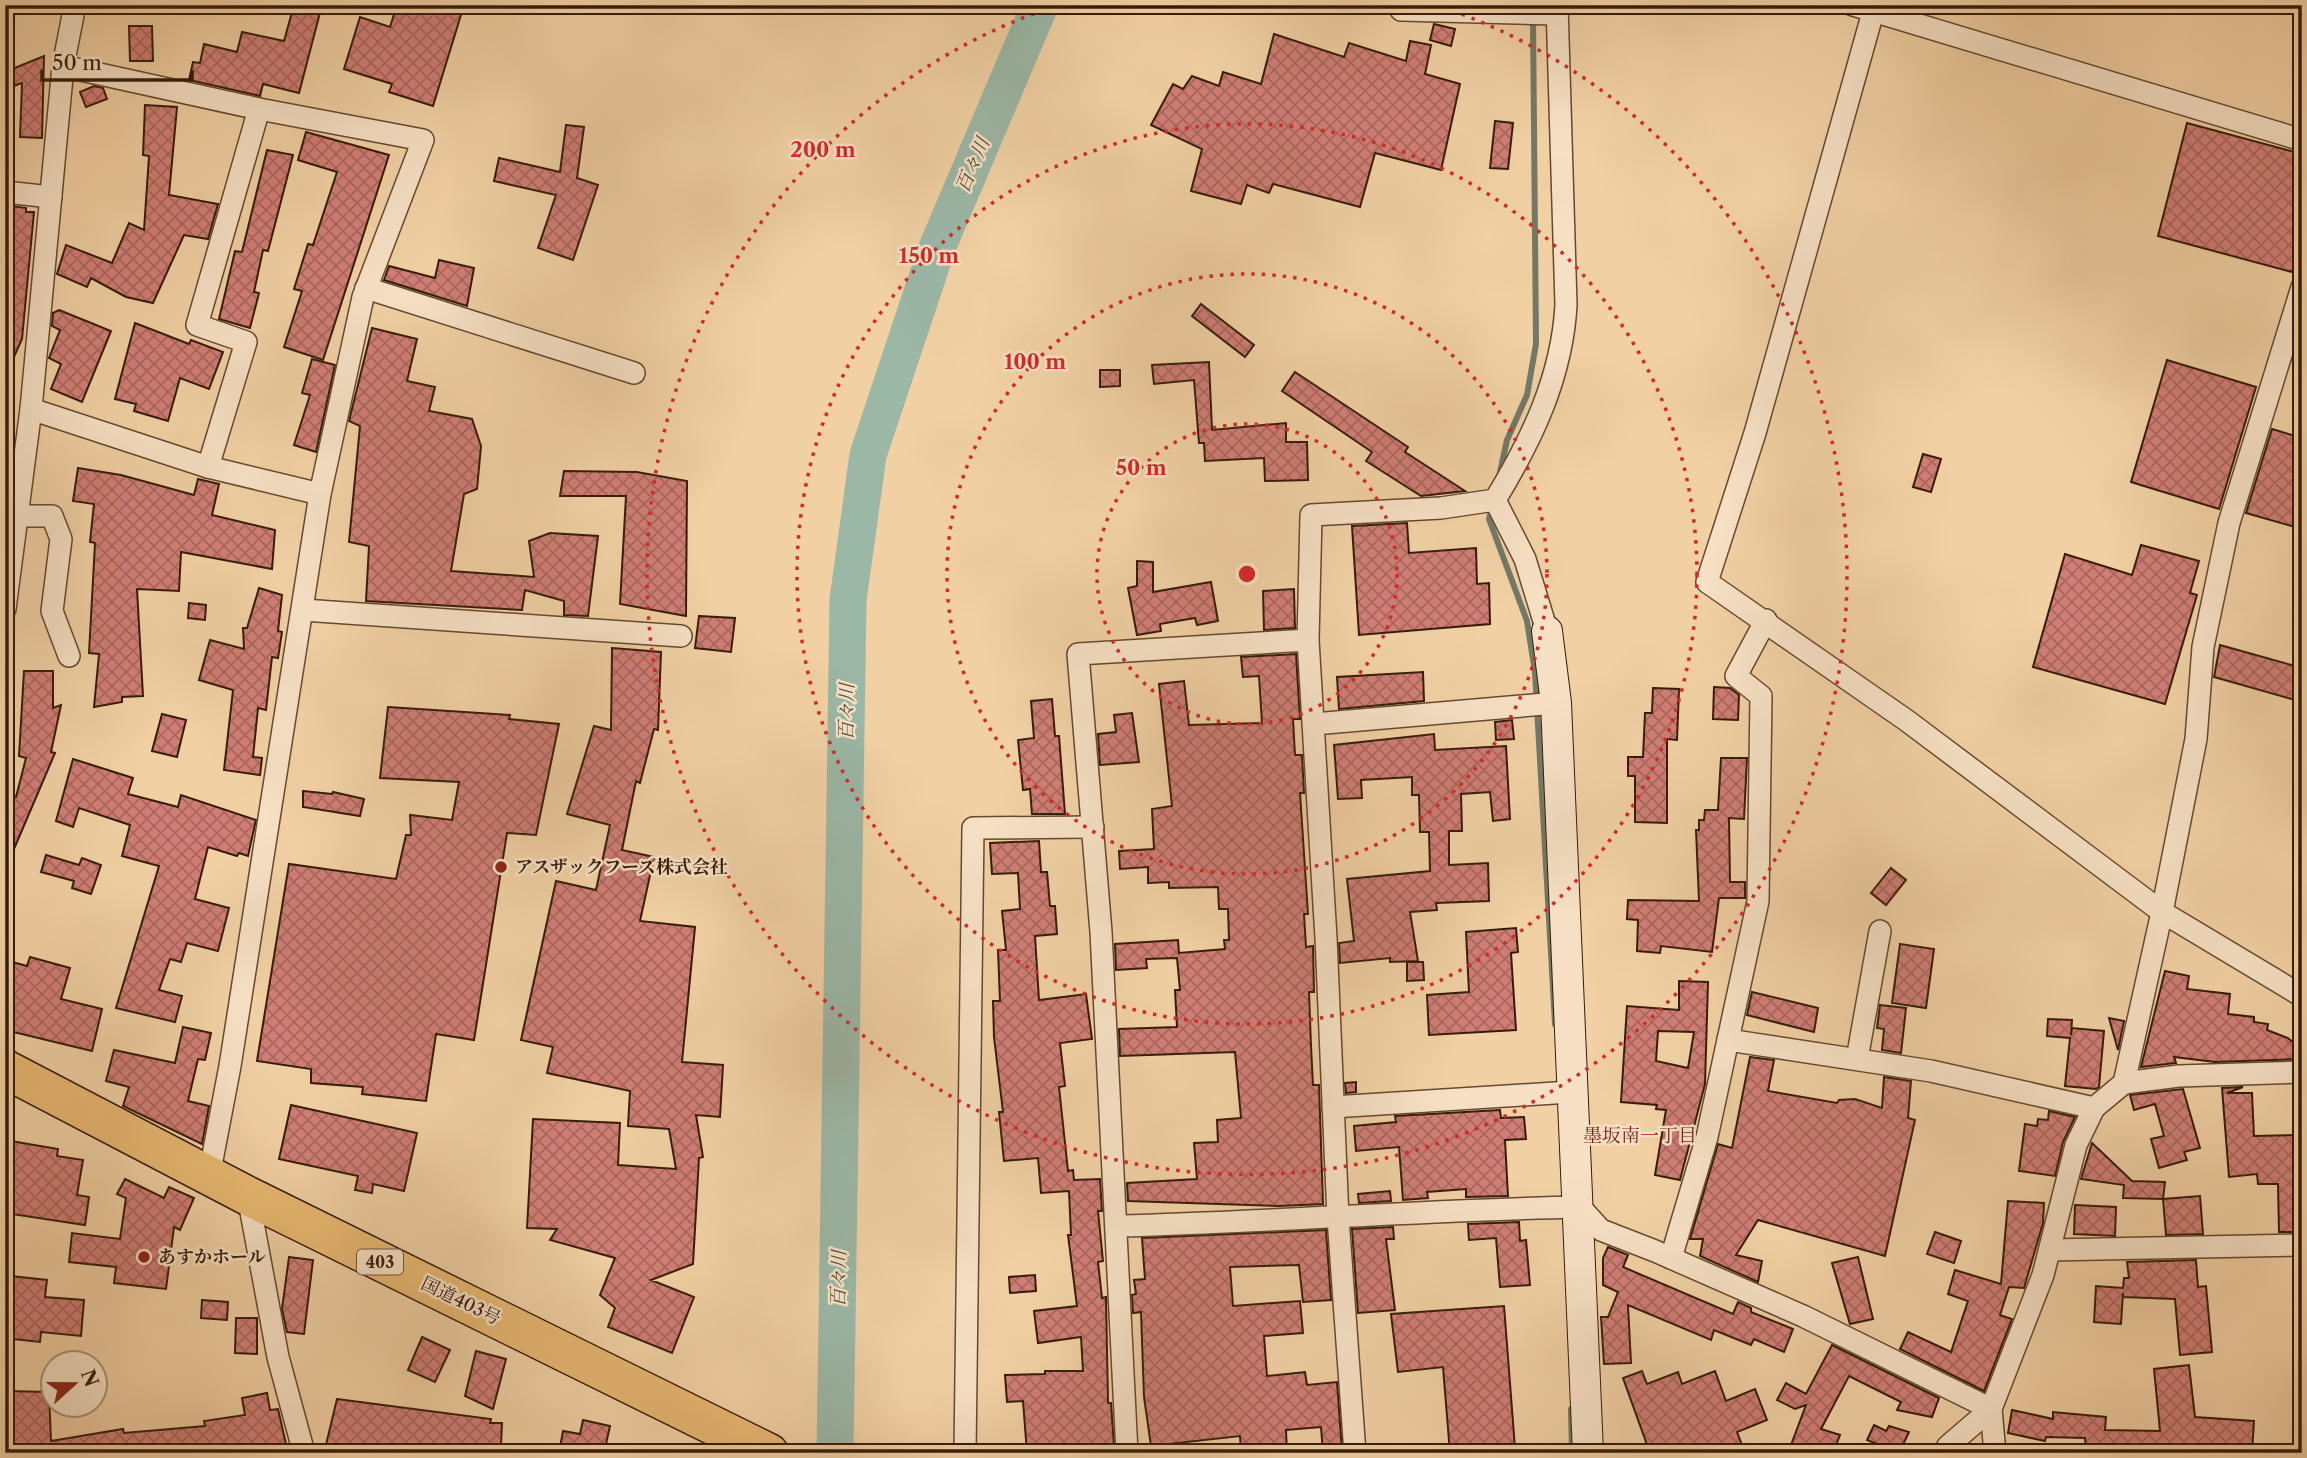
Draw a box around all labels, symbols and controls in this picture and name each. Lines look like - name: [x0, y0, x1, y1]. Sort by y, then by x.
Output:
- scale bar: [42, 38, 192, 82]
- text: 50 m: [52, 50, 102, 75]
- water label: 百々川: [951, 133, 995, 196]
- text: 200 m: [790, 137, 856, 162]
- text: 150 m: [899, 243, 959, 268]
- text: 100 m: [1004, 349, 1066, 374]
- text: 50 m: [1115, 455, 1167, 480]
- centre of rings: [1235, 562, 1259, 586]
- water label: 百々川: [835, 681, 859, 741]
- place label: アスザックフーズ株式会社: [515, 856, 728, 878]
- marker: アスザックフーズ株式会社: [493, 859, 509, 875]
- district label: 墨坂南一丁目: [1583, 1124, 1697, 1147]
- place label: あすかホール: [158, 1246, 266, 1268]
- water label: 百々川: [827, 1248, 851, 1308]
- marker: あすかホール: [136, 1249, 152, 1265]
- road number: 403: [357, 1250, 403, 1274]
- street label: 国道403号: [418, 1272, 504, 1330]
- north arrow: [38, 1350, 108, 1420]
- text: N: [76, 1366, 103, 1390]

